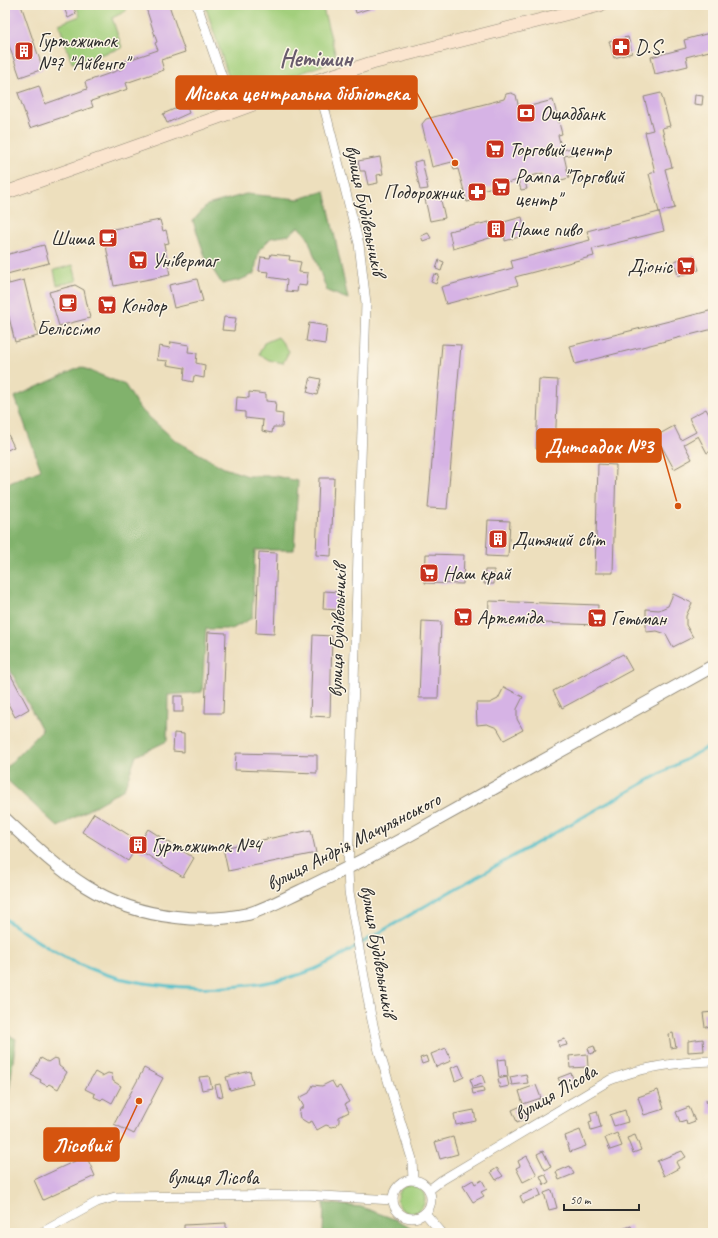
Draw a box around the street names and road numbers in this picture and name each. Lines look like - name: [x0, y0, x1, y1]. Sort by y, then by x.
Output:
- street label: вулиця Будівельників: [339, 142, 393, 283]
- street label: вулиця Будівельників: [323, 559, 352, 698]
- street label: вулиця Андрія Мачулянського: [262, 786, 445, 896]
- street label: вулиця Будівельників: [355, 883, 403, 1024]
- street label: вулиця Лісова: [510, 1058, 603, 1126]
- street label: вулиця Лісова: [168, 1165, 260, 1190]

